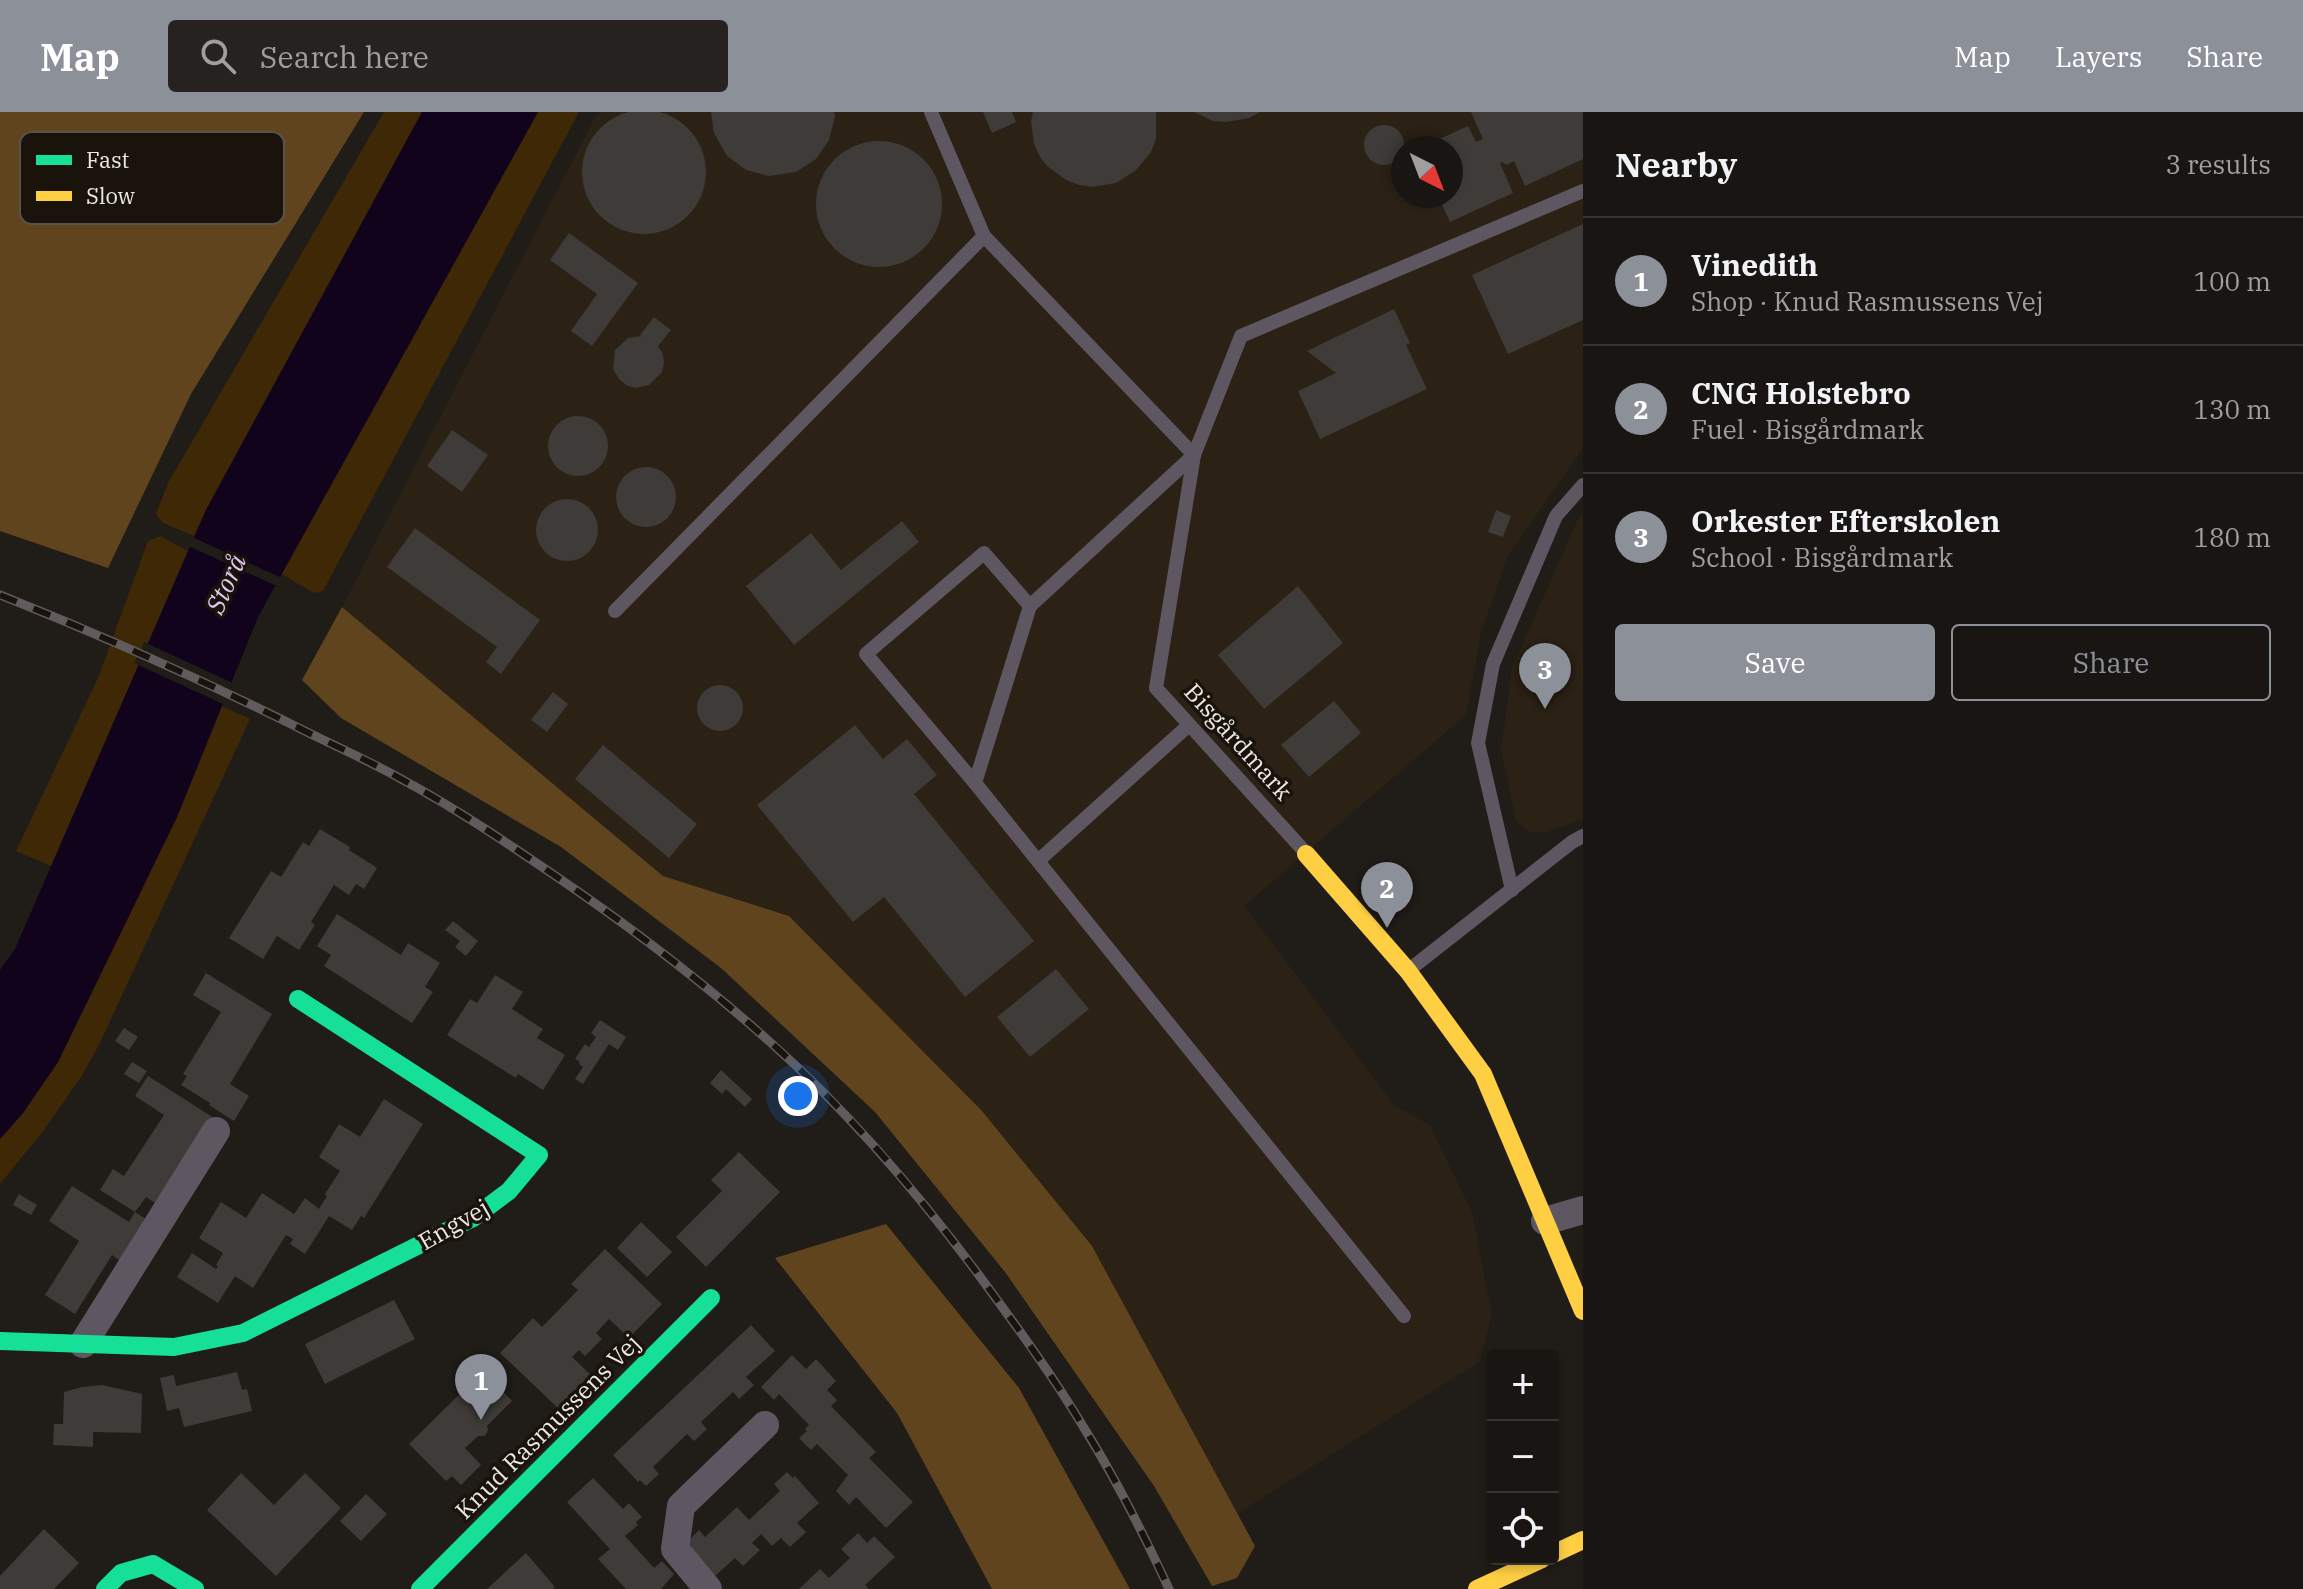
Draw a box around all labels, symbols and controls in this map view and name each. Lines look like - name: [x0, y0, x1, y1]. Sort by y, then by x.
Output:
- search box: [168, 20, 728, 92]
- text: Map: [40, 32, 120, 81]
- icon: search: [196, 34, 240, 78]
- text: Search here: [260, 37, 429, 76]
- text: Map: [1954, 38, 2011, 75]
- text: Layers: [2055, 38, 2142, 75]
- text: Share: [2186, 38, 2263, 75]
- legend: [20, 132, 284, 224]
- north arrow: [1391, 136, 1463, 208]
- text: Nearby: [1615, 142, 1737, 186]
- text: Fast: [86, 145, 129, 174]
- text: 3 results: [2165, 147, 2271, 181]
- text: Slow: [86, 181, 135, 210]
- text: Vinedith: [1691, 245, 1818, 284]
- text: 1: [1633, 264, 1649, 298]
- text: 100 m: [2193, 264, 2271, 298]
- text: Shop · Knud Rasmussens Vej: [1691, 284, 2044, 318]
- text: CNG Holstebro: [1691, 373, 1911, 412]
- text: 2: [1633, 392, 1649, 426]
- text: 130 m: [2193, 392, 2271, 426]
- text: Fuel · Bisgårdmark: [1691, 412, 1924, 446]
- text: Orkester Efterskolen: [1691, 501, 2000, 540]
- text: 3: [1633, 520, 1649, 554]
- text: 180 m: [2193, 520, 2271, 554]
- text: School · Bisgårdmark: [1691, 540, 1953, 574]
- water label: Storå: [197, 549, 253, 619]
- button: Save: [1615, 624, 1935, 701]
- button: Share: [1951, 624, 2271, 701]
- pin: 3: [1519, 643, 1571, 709]
- street label: Bisgårdmark: [1178, 676, 1300, 807]
- pin: 2: [1361, 862, 1413, 928]
- your location: [778, 1076, 818, 1116]
- street label: Engvej: [412, 1191, 495, 1257]
- street label: Knud Rasmussens Vej: [448, 1327, 647, 1526]
- map controls: [1487, 1349, 1559, 1565]
- button: +: [1487, 1349, 1559, 1421]
- pin: 1: [455, 1354, 507, 1420]
- button: −: [1487, 1421, 1559, 1493]
- button: locate: [1487, 1493, 1559, 1565]

